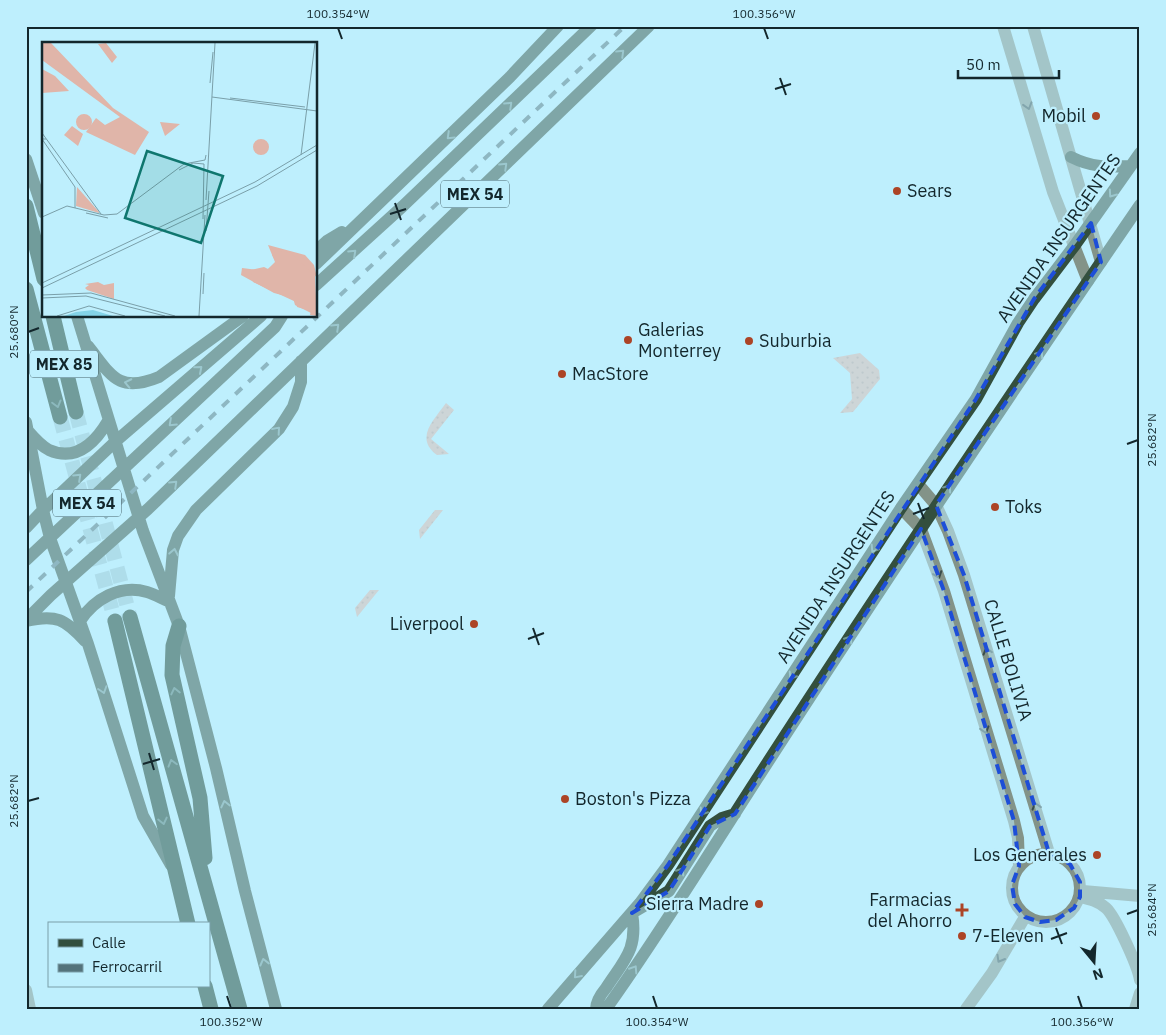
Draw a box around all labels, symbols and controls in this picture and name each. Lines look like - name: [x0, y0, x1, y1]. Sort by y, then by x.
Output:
- text: 100.354°W: [307, 6, 370, 21]
- text: 100.356°W: [733, 6, 796, 21]
- inset map: [42, 42, 318, 318]
- scale bar: [958, 48, 1060, 80]
- one-way arrow: [615, 50, 624, 59]
- text: 50 m: [966, 55, 1001, 74]
- one-way arrow: [503, 102, 512, 111]
- one-way arrow: [1022, 102, 1032, 110]
- place label: Mobil: [1041, 104, 1086, 127]
- marker: Mobil: [1090, 110, 1102, 122]
- one-way arrow: [446, 130, 455, 139]
- street label: AVENIDA INSURGENTES: [992, 149, 1126, 327]
- one-way arrow: [498, 163, 507, 172]
- place label: Sears: [907, 179, 952, 202]
- road number: MEX 54: [441, 180, 509, 208]
- marker: Sears: [891, 185, 903, 197]
- one-way arrow: [1109, 188, 1118, 197]
- one-way arrow: [347, 250, 356, 259]
- text: 25.680°N: [6, 305, 21, 359]
- place label: Galerias Monterrey: [638, 318, 721, 362]
- one-way arrow: [330, 324, 339, 333]
- place label: Suburbia: [759, 329, 832, 352]
- marker: Galerias Monterrey: [622, 334, 634, 346]
- marker: Suburbia: [743, 335, 755, 347]
- road number: MEX 85: [30, 350, 98, 378]
- one-way arrow: [1033, 350, 1043, 359]
- place label: MacStore: [572, 362, 649, 385]
- one-way arrow: [194, 365, 203, 374]
- marker: MacStore: [556, 368, 568, 380]
- one-way arrow: [123, 378, 132, 389]
- one-way arrow: [51, 399, 61, 407]
- text: 25.682°N: [1144, 413, 1159, 467]
- one-way arrow: [169, 417, 178, 426]
- one-way arrow: [271, 427, 279, 436]
- one-way arrow: [72, 474, 81, 483]
- one-way arrow: [168, 481, 177, 490]
- one-way arrow: [942, 485, 951, 494]
- street label: AVENIDA INSURGENTES: [771, 486, 900, 667]
- road number: MEX 54: [53, 489, 121, 516]
- place label: Toks: [1005, 495, 1042, 518]
- marker: Toks: [989, 501, 1001, 513]
- one-way arrow: [871, 544, 880, 553]
- one-way arrow: [168, 548, 178, 557]
- one-way arrow: [932, 570, 942, 578]
- street label: CALLE BOLIVIA: [979, 596, 1038, 724]
- place label: Liverpool: [390, 612, 464, 635]
- marker: Liverpool: [468, 618, 480, 630]
- one-way arrow: [842, 635, 852, 644]
- one-way arrow: [982, 648, 992, 656]
- one-way arrow: [788, 670, 798, 679]
- one-way arrow: [97, 686, 107, 694]
- one-way arrow: [171, 687, 181, 696]
- one-way arrow: [980, 725, 990, 734]
- one-way arrow: [167, 760, 177, 768]
- text: 25.682°N: [6, 774, 21, 828]
- place label: Boston's Pizza: [575, 787, 691, 810]
- marker: Boston's Pizza: [559, 793, 571, 805]
- one-way arrow: [220, 799, 231, 808]
- one-way arrow: [1031, 803, 1041, 811]
- one-way arrow: [699, 806, 709, 815]
- one-way arrow: [157, 817, 168, 826]
- place label: Los Generales: [973, 843, 1087, 866]
- marker: Los Generales: [1091, 849, 1103, 861]
- one-way arrow: [675, 868, 685, 877]
- text: 25.684°N: [1144, 883, 1159, 937]
- place label: Farmacias del Ahorro: [867, 888, 952, 932]
- place label: Sierra Madre: [646, 892, 749, 915]
- marker: Sierra Madre: [753, 898, 765, 910]
- marker: Farmacias del Ahorro: [956, 904, 968, 916]
- legend: [48, 922, 210, 988]
- place label: 7-Eleven: [972, 924, 1044, 947]
- marker: 7-Eleven: [956, 930, 968, 942]
- text: Calle: [92, 933, 126, 952]
- north arrow: [1068, 938, 1118, 988]
- one-way arrow: [997, 954, 1007, 963]
- text: Ferrocarril: [92, 957, 162, 976]
- one-way arrow: [259, 957, 270, 966]
- text: N: [1090, 964, 1106, 984]
- one-way arrow: [627, 965, 637, 974]
- one-way arrow: [574, 970, 583, 979]
- text: 100.352°W: [200, 1014, 263, 1029]
- text: 100.354°W: [626, 1014, 689, 1029]
- text: 100.356°W: [1051, 1014, 1114, 1029]

